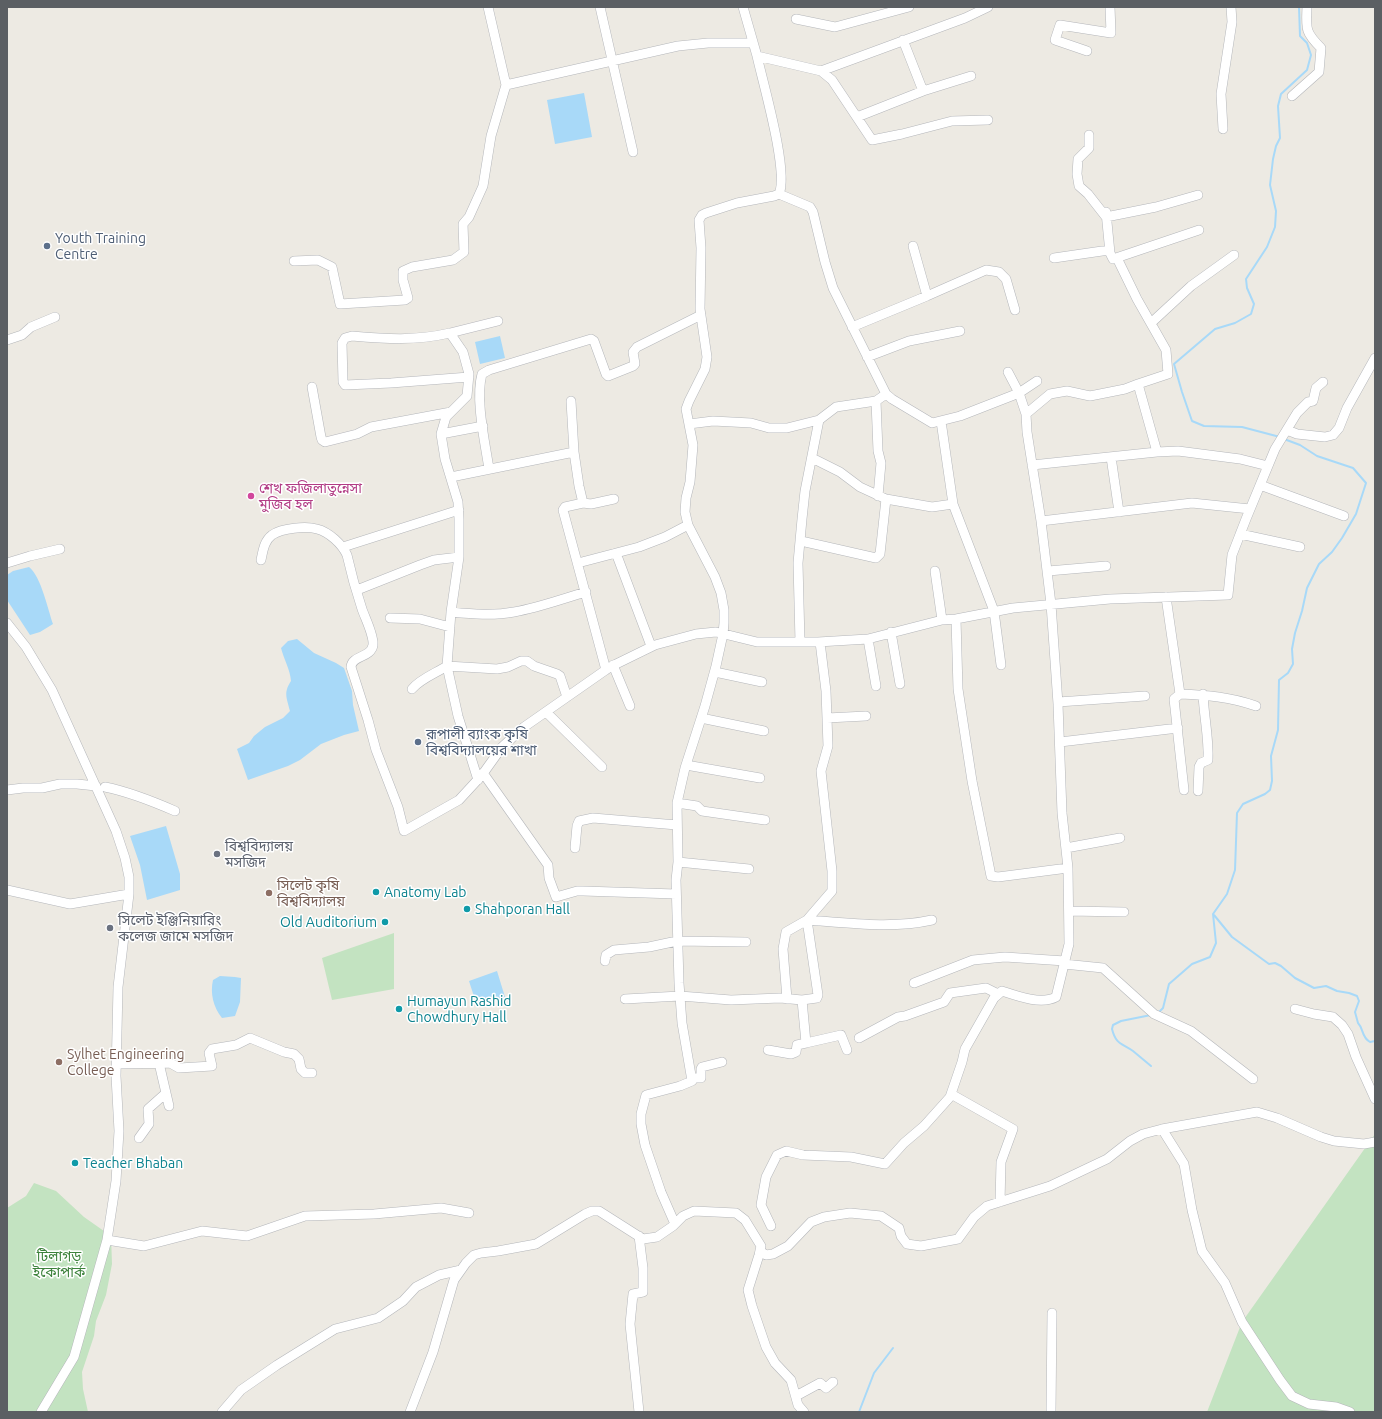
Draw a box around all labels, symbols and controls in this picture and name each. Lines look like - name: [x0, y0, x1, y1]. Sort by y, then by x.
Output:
- place label: Youth Training Centre: [55, 230, 146, 262]
- marker: Youth Training Centre: [42, 241, 52, 251]
- place label: শেখ ফজিলাতুন্নেসা মুজিব হল: [259, 480, 362, 512]
- marker: শেখ ফজিলাতুন্নেসা মুজিব হল: [246, 491, 256, 501]
- place label: রূপালী ব্যাংক কৃষি বিশ্ববিদ্যালয়ের শাখা: [426, 726, 537, 758]
- marker: রূপালী ব্যাংক কৃষি বিশ্ববিদ্যালয়ের শাখা: [413, 737, 423, 747]
- place label: বিশ্ববিদ্যালয় মসজিদ: [225, 838, 293, 870]
- marker: বিশ্ববিদ্যালয় মসজিদ: [212, 849, 222, 859]
- place label: সিলেট কৃষি বিশ্ববিদ্যালয়: [277, 877, 345, 910]
- place label: Anatomy Lab: [384, 884, 467, 900]
- marker: Anatomy Lab: [371, 887, 381, 897]
- marker: সিলেট কৃষি বিশ্ববিদ্যালয়: [264, 888, 274, 898]
- place label: Shahporan Hall: [475, 901, 570, 917]
- marker: Shahporan Hall: [462, 904, 472, 914]
- place label: সিলেট ইঞ্জিনিয়ারিং কলেজ জামে মসজিদ: [118, 912, 233, 944]
- place label: Old Auditorium: [280, 914, 377, 930]
- marker: Old Auditorium: [380, 917, 390, 927]
- marker: সিলেট ইঞ্জিনিয়ারিং কলেজ জামে মসজিদ: [105, 923, 115, 933]
- place label: Humayun Rashid Chowdhury Hall: [407, 993, 512, 1026]
- marker: Humayun Rashid Chowdhury Hall: [394, 1004, 404, 1014]
- place label: Sylhet Engineering College: [67, 1046, 185, 1078]
- marker: Sylhet Engineering College: [54, 1057, 64, 1067]
- place label: Teacher Bhaban: [83, 1155, 183, 1171]
- marker: Teacher Bhaban: [70, 1158, 80, 1168]
- park label: টিলাগড় ইকোপার্ক: [33, 1248, 85, 1280]

